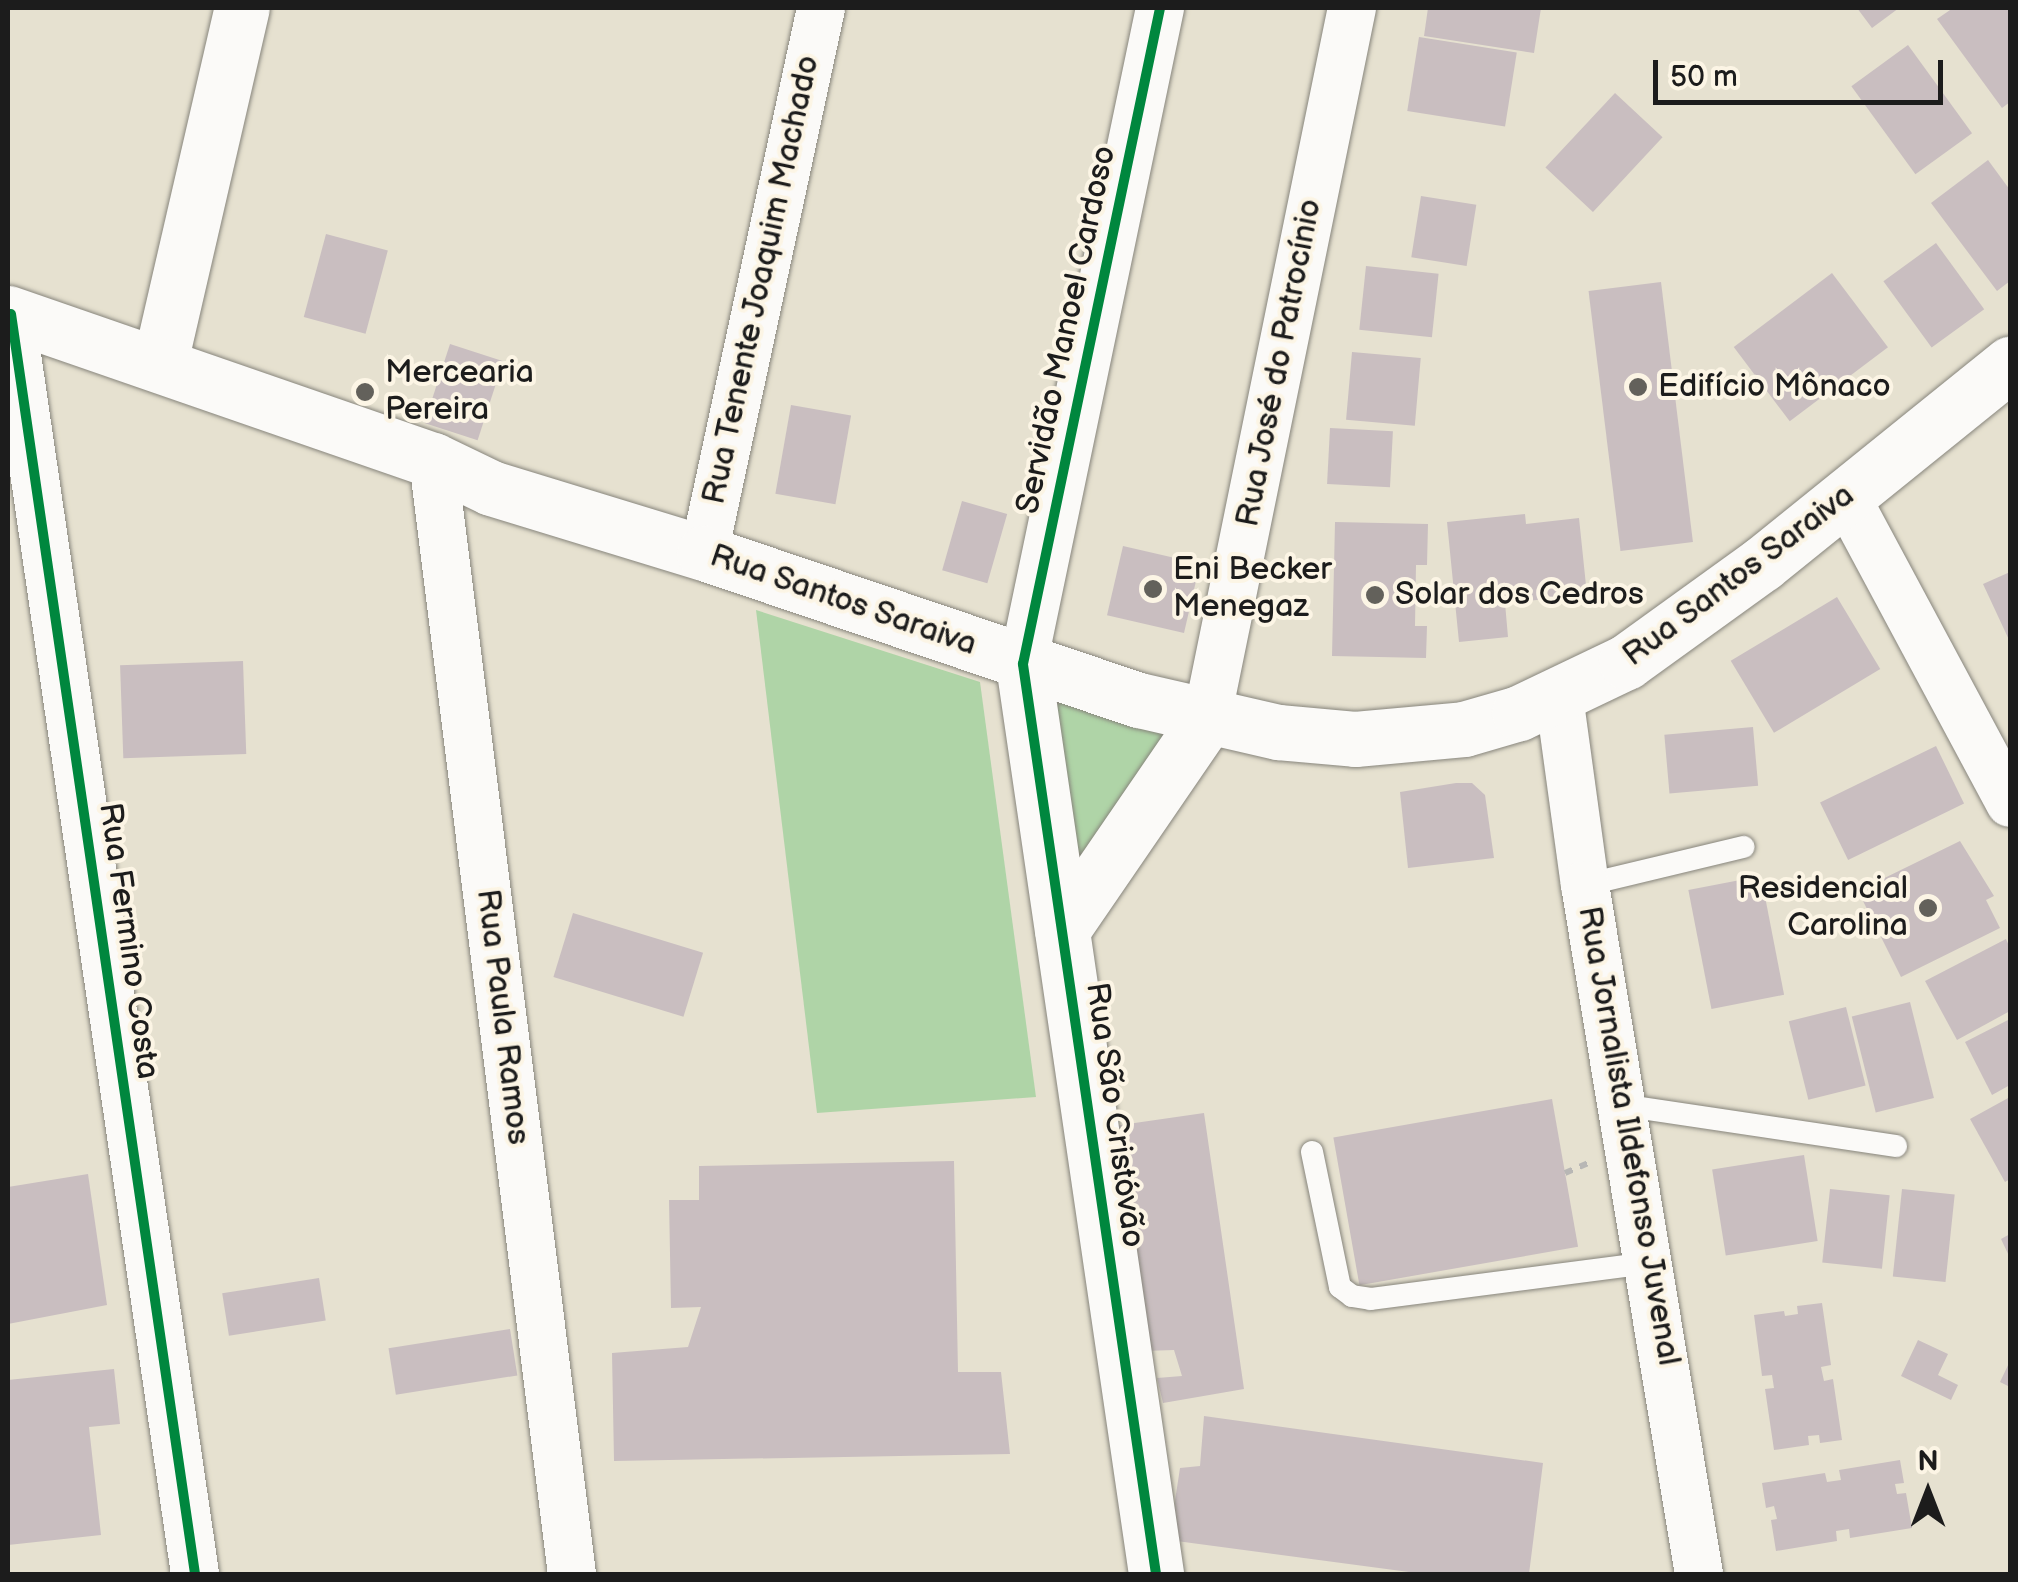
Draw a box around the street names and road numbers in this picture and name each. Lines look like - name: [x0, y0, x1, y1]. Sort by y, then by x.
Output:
- street label: Rua Tenente Joaquim Machado: [695, 51, 829, 509]
- street label: Servidão Manoel Cardoso: [1009, 143, 1125, 517]
- street label: Rua José do Patrocínio: [1229, 195, 1331, 531]
- street label: Rua Santos Saraiva: [1615, 476, 1863, 676]
- street label: Rua Santos Saraiva: [704, 537, 982, 665]
- street label: Rua Fermino Costa: [90, 800, 166, 1082]
- street label: Rua Paula Ramos: [467, 887, 537, 1147]
- street label: Rua Jornalista Ildefonso Juvenal: [1568, 902, 1688, 1370]
- street label: Rua São Cristóvão: [1076, 980, 1152, 1250]

